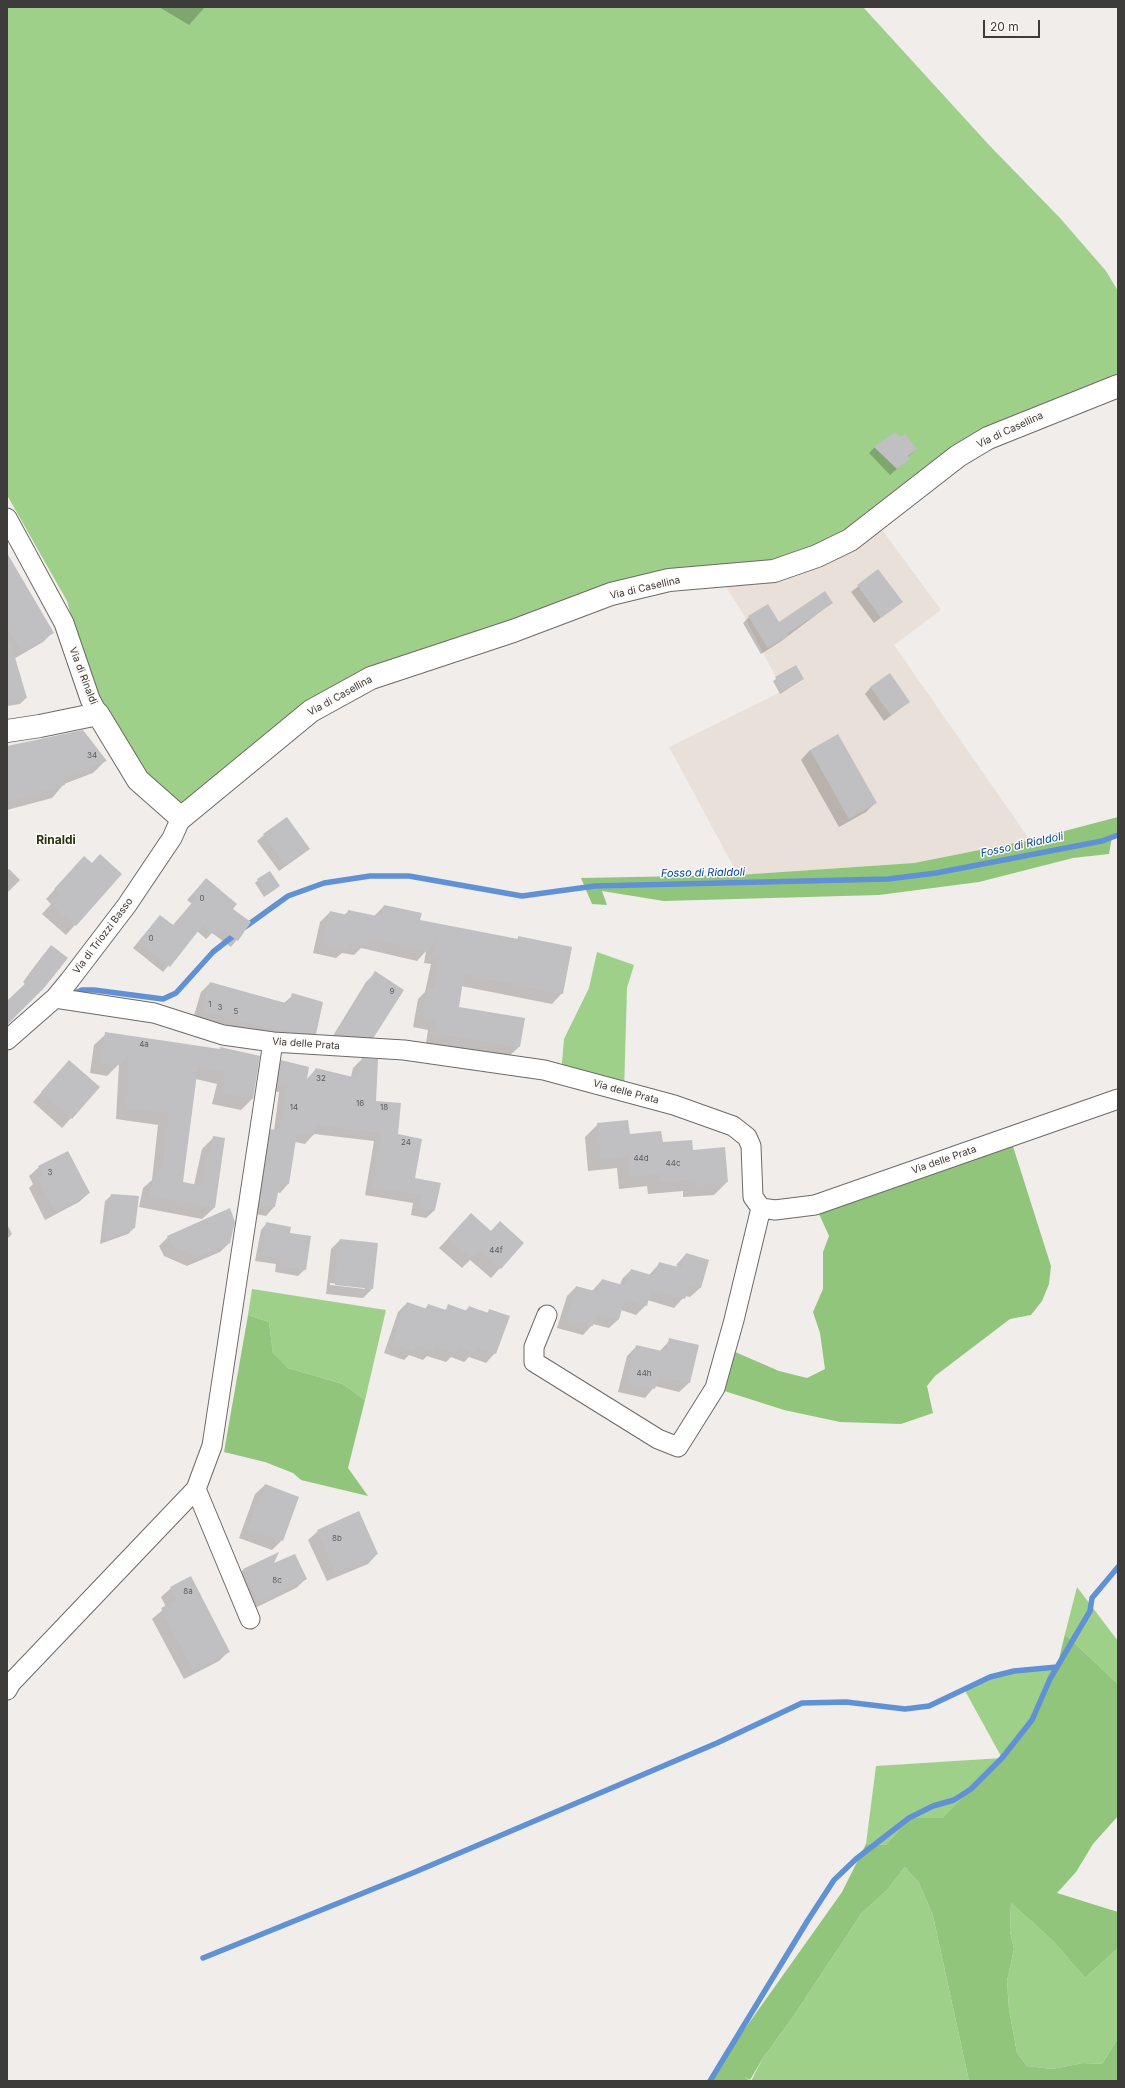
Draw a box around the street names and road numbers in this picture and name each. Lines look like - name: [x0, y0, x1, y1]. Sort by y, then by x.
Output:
- street label: Via di Casellina: [975, 409, 1045, 451]
- street label: Via di Casellina: [609, 574, 681, 602]
- street label: Via di Rinaldi: [67, 646, 99, 706]
- street label: Via di Casellina: [306, 673, 374, 719]
- street label: Via di Triozzi Basso: [70, 896, 136, 976]
- street label: Via delle Prata: [272, 1036, 340, 1052]
- street label: Via delle Prata: [592, 1077, 660, 1107]
- street label: Via delle Prata: [910, 1143, 978, 1177]

